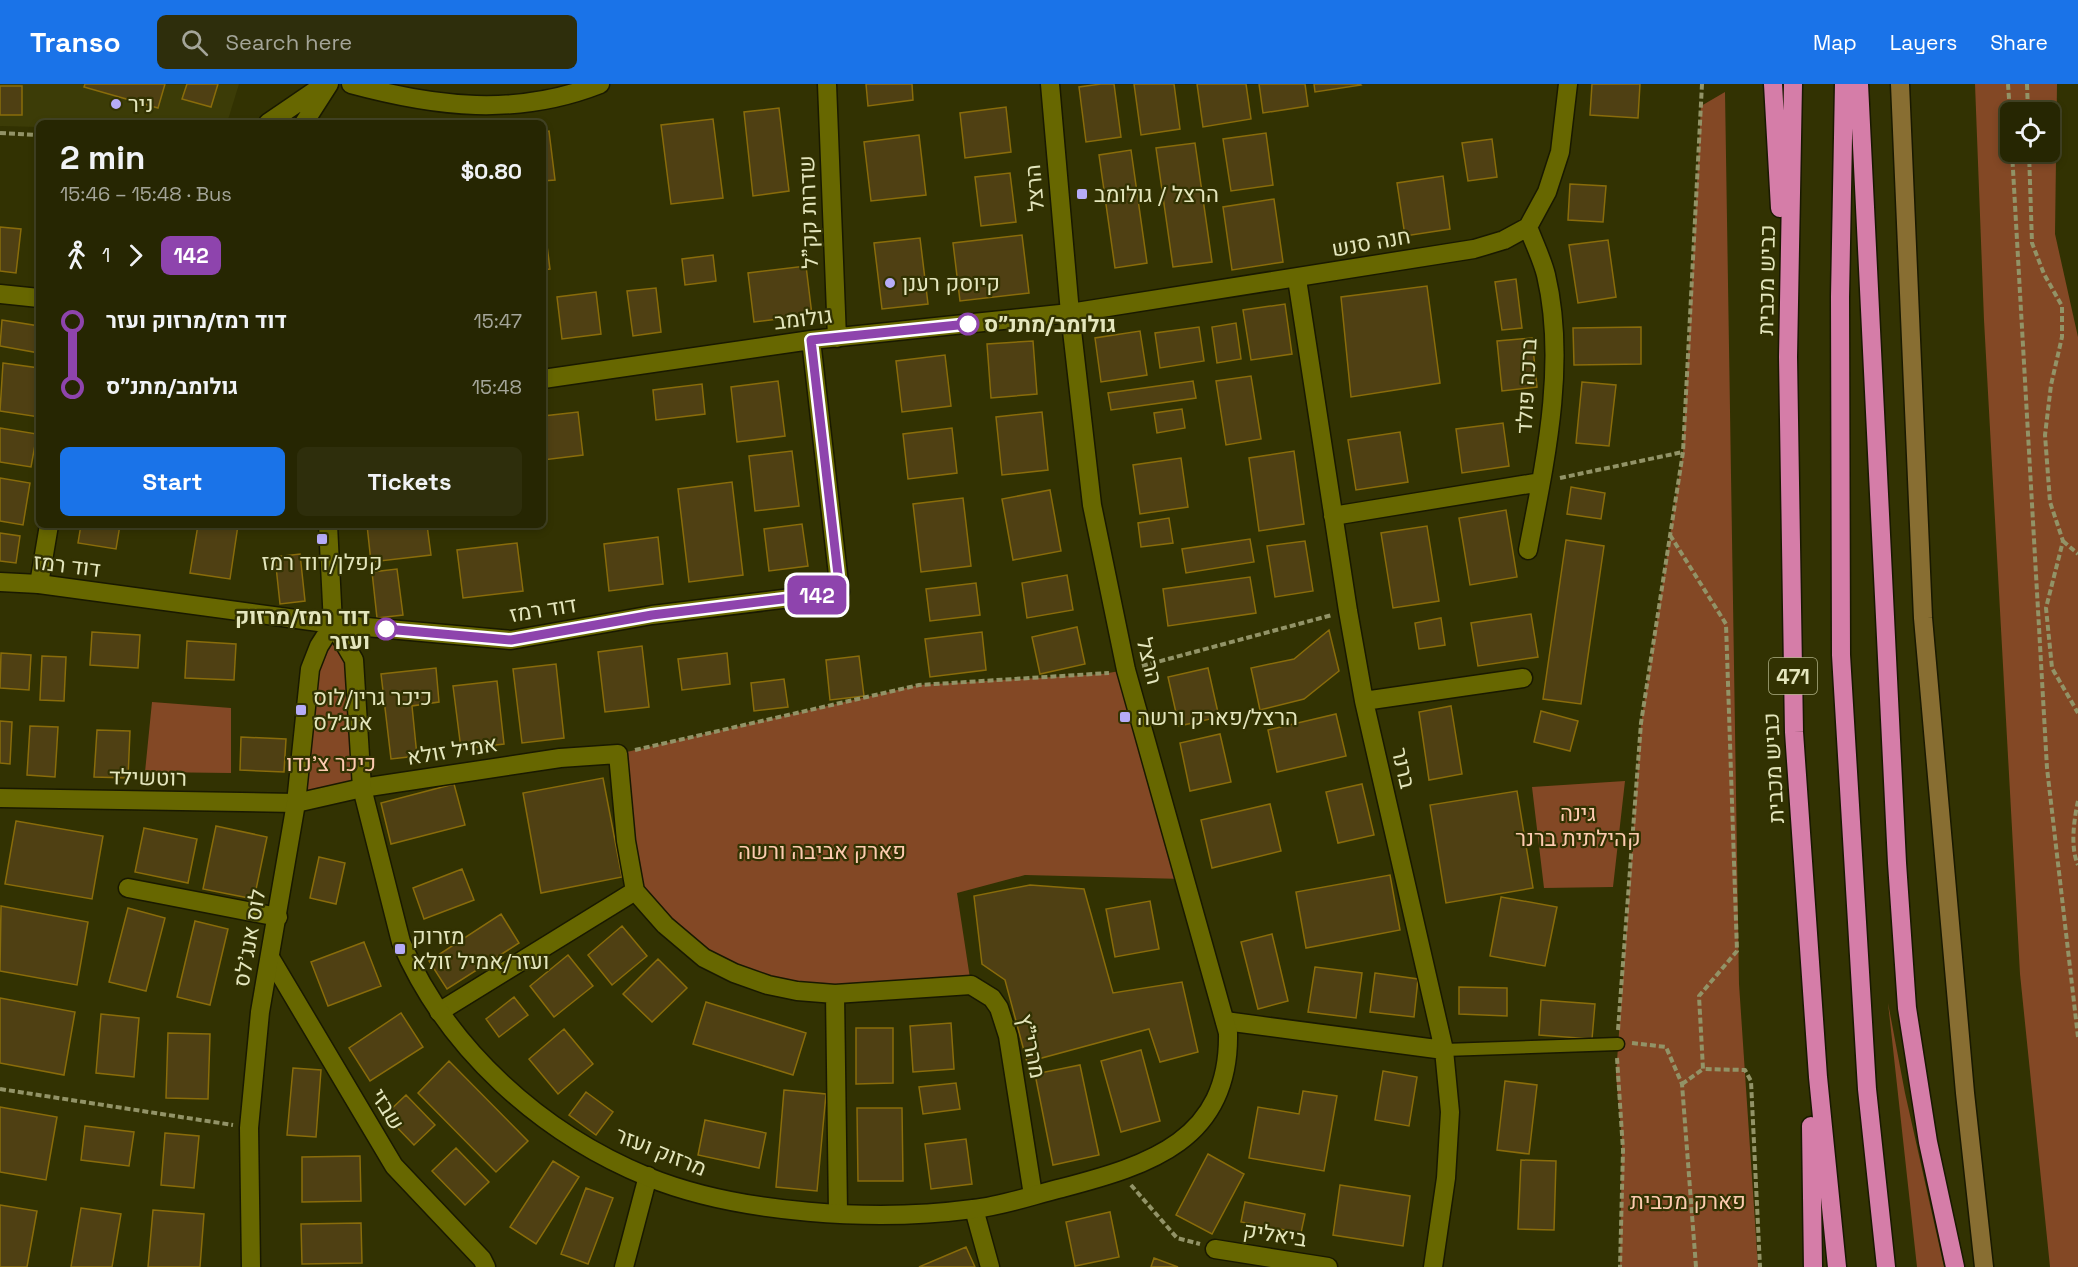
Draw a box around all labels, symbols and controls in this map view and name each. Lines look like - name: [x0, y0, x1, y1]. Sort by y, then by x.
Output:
- search box: [157, 15, 577, 69]
- text: Transo: [30, 24, 121, 60]
- icon: search: [178, 26, 211, 59]
- text: Search here: [226, 28, 352, 56]
- text: Map: [1813, 29, 1857, 56]
- text: Layers: [1890, 29, 1957, 56]
- text: Share: [1990, 29, 2048, 56]
- place label: ניר: [128, 90, 153, 118]
- marker: ניר: [109, 97, 123, 111]
- map controls: [2000, 102, 2060, 162]
- button: locate: [2000, 102, 2060, 162]
- text: 2 min: [60, 137, 145, 179]
- street label: שדרות קק"ל: [792, 155, 824, 269]
- text: $0.80: [461, 157, 522, 185]
- street label: הרצל: [1018, 163, 1050, 213]
- place label: הרצל / גולומב: [1094, 180, 1219, 208]
- text: 15:46 – 15:48 · Bus: [60, 181, 232, 207]
- marker: הרצל / גולומב: [1075, 187, 1089, 201]
- street label: חנה סנש: [1329, 221, 1413, 263]
- street label: כביש מכבית: [1751, 224, 1781, 336]
- icon: walk: [60, 239, 93, 272]
- icon: forward: [119, 239, 152, 272]
- text: 1: [102, 242, 110, 268]
- text: 142: [173, 242, 209, 269]
- place label: קיוסק רענן: [902, 269, 1000, 297]
- marker: קיוסק רענן: [883, 276, 897, 290]
- street label: גולומב: [772, 301, 834, 335]
- text: דוד רמז/מרזוק ועזר: [106, 306, 287, 334]
- text: 15:47: [473, 308, 522, 334]
- place label: גולומב/מתנ״ס: [984, 310, 1116, 338]
- marker: גולומב/מתנ״ס: [957, 313, 979, 335]
- street label: ברכה פולד: [1510, 337, 1543, 435]
- text: גולומב/מתנ״ס: [106, 372, 238, 400]
- text: 15:48: [472, 374, 522, 400]
- button: Start: [60, 447, 285, 516]
- button: Tickets: [297, 447, 522, 516]
- marker: קפלן/דוד רמז: [315, 532, 329, 546]
- street label: דוד רמז: [32, 547, 102, 583]
- place label: קפלן/דוד רמז: [262, 548, 382, 576]
- line badge: 142: [782, 576, 852, 614]
- text: 142: [799, 582, 835, 609]
- street label: דוד רמז: [507, 590, 579, 628]
- place label: דוד רמז/מרזוק ועזר: [235, 602, 370, 655]
- marker: דוד רמז/מרזוק ועזר: [375, 618, 397, 640]
- street label: הרצל: [1131, 635, 1169, 687]
- road number: 471: [1769, 658, 1817, 694]
- place label: כיכר גרין/לוס אנג׳לס: [313, 683, 432, 736]
- marker: כיכר גרין/לוס אנג׳לס: [294, 703, 308, 717]
- place label: הרצל/פארק ורשה: [1137, 703, 1298, 731]
- marker: הרצל/פארק ורשה: [1118, 710, 1132, 724]
- street label: כביש מכבית: [1756, 712, 1790, 824]
- street label: אמיל זולא: [405, 729, 499, 771]
- street label: ברנר: [1386, 745, 1422, 792]
- park label: כיכר צ'נדו: [286, 749, 376, 777]
- street label: רוטשילד: [109, 762, 187, 792]
- park label: גינה קהילתית ברנר: [1515, 799, 1641, 852]
- park label: פארק אביבה ורשה: [738, 837, 906, 865]
- street label: לוס אנג'לס: [227, 887, 271, 989]
- place label: מזרוק ועזר/אמיל זולא: [412, 922, 549, 975]
- marker: מזרוק ועזר/אמיל זולא: [393, 942, 407, 956]
- street label: מהרי"ץ: [1012, 1011, 1052, 1081]
- street label: שבזי: [365, 1083, 411, 1135]
- street label: מרזוק ועזר: [611, 1120, 711, 1182]
- park label: פארק מכבית: [1630, 1187, 1746, 1215]
- street label: ביאליק: [1241, 1215, 1309, 1253]

